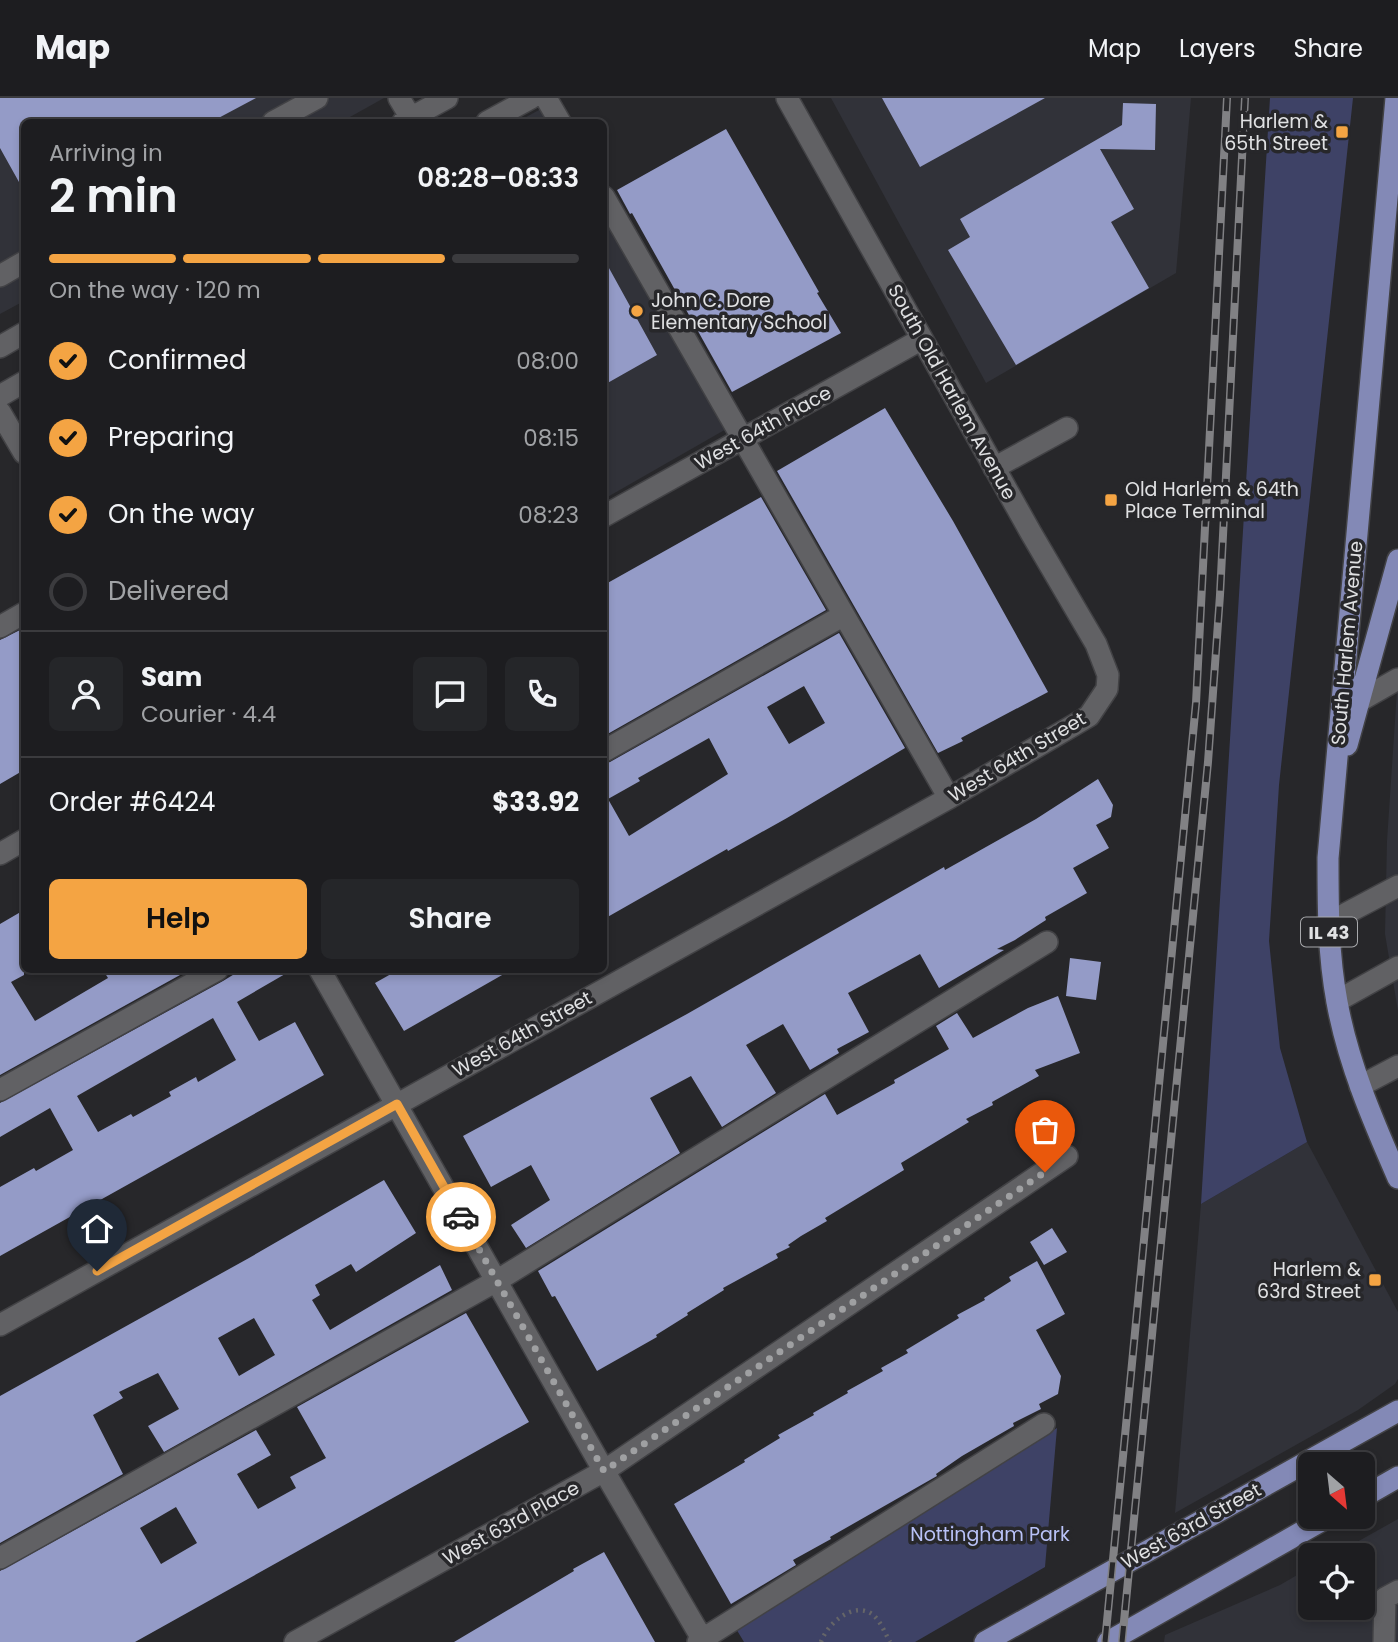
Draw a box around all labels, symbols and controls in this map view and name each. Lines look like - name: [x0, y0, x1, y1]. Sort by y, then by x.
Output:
- text: Map: [35, 24, 110, 71]
- text: Map: [1088, 32, 1141, 65]
- text: Layers: [1179, 32, 1255, 65]
- text: Share: [1293, 32, 1363, 65]
- place label: Harlem & 65th Street: [1224, 108, 1328, 157]
- marker: Harlem & 65th Street: [1334, 124, 1350, 140]
- text: Arriving in: [49, 137, 163, 169]
- text: 08:28–08:33: [417, 160, 579, 196]
- text: 2 min: [49, 164, 178, 228]
- text: On the way · 120 m: [49, 274, 261, 306]
- street label: South Old Harlem Avenue: [881, 279, 1023, 505]
- place label: John C. Dore Elementary School: [651, 287, 827, 336]
- marker: John C. Dore Elementary School: [629, 303, 645, 319]
- icon: check: [49, 342, 87, 380]
- text: Confirmed: [108, 342, 246, 378]
- text: 08:00: [516, 345, 579, 377]
- street label: West 64th Place: [690, 379, 836, 477]
- icon: check: [49, 419, 87, 457]
- text: Preparing: [108, 419, 234, 455]
- text: 08:15: [523, 422, 579, 454]
- place label: Old Harlem & 64th Place Terminal: [1125, 476, 1299, 525]
- marker: Old Harlem & 64th Place Terminal: [1103, 492, 1119, 508]
- icon: check: [49, 496, 87, 534]
- text: On the way: [108, 496, 255, 532]
- text: 08:23: [518, 499, 579, 531]
- street label: South Harlem Avenue: [1325, 540, 1369, 746]
- text: Delivered: [108, 573, 229, 609]
- button: person: [49, 657, 123, 731]
- button: chat: [413, 657, 487, 731]
- button: phone: [505, 657, 579, 731]
- text: Sam: [141, 659, 202, 695]
- text: Courier · 4.4: [141, 698, 276, 730]
- street label: West 64th Street: [943, 705, 1091, 809]
- text: Order #6424: [49, 784, 215, 820]
- text: $33.92: [492, 784, 579, 820]
- button: Help: [49, 879, 307, 959]
- button: Share: [321, 879, 579, 959]
- road number: IL 43: [1301, 918, 1357, 946]
- street label: West 64th Street: [447, 984, 597, 1084]
- pin: [1015, 1100, 1075, 1172]
- icon: bag: [1026, 1111, 1064, 1149]
- courier: [426, 1182, 496, 1252]
- icon: car: [442, 1198, 480, 1236]
- pin: [67, 1199, 127, 1271]
- icon: home: [78, 1210, 116, 1248]
- place label: Harlem & 63rd Street: [1257, 1256, 1361, 1305]
- marker: Harlem & 63rd Street: [1367, 1272, 1383, 1288]
- north arrow: [1298, 1452, 1376, 1530]
- map controls: [1298, 1452, 1375, 1620]
- street label: West 63rd Place: [438, 1474, 584, 1572]
- street label: West 63rd Street: [1116, 1476, 1266, 1576]
- park label: Nottingham Park: [910, 1521, 1070, 1548]
- button: locate: [1298, 1543, 1375, 1620]

